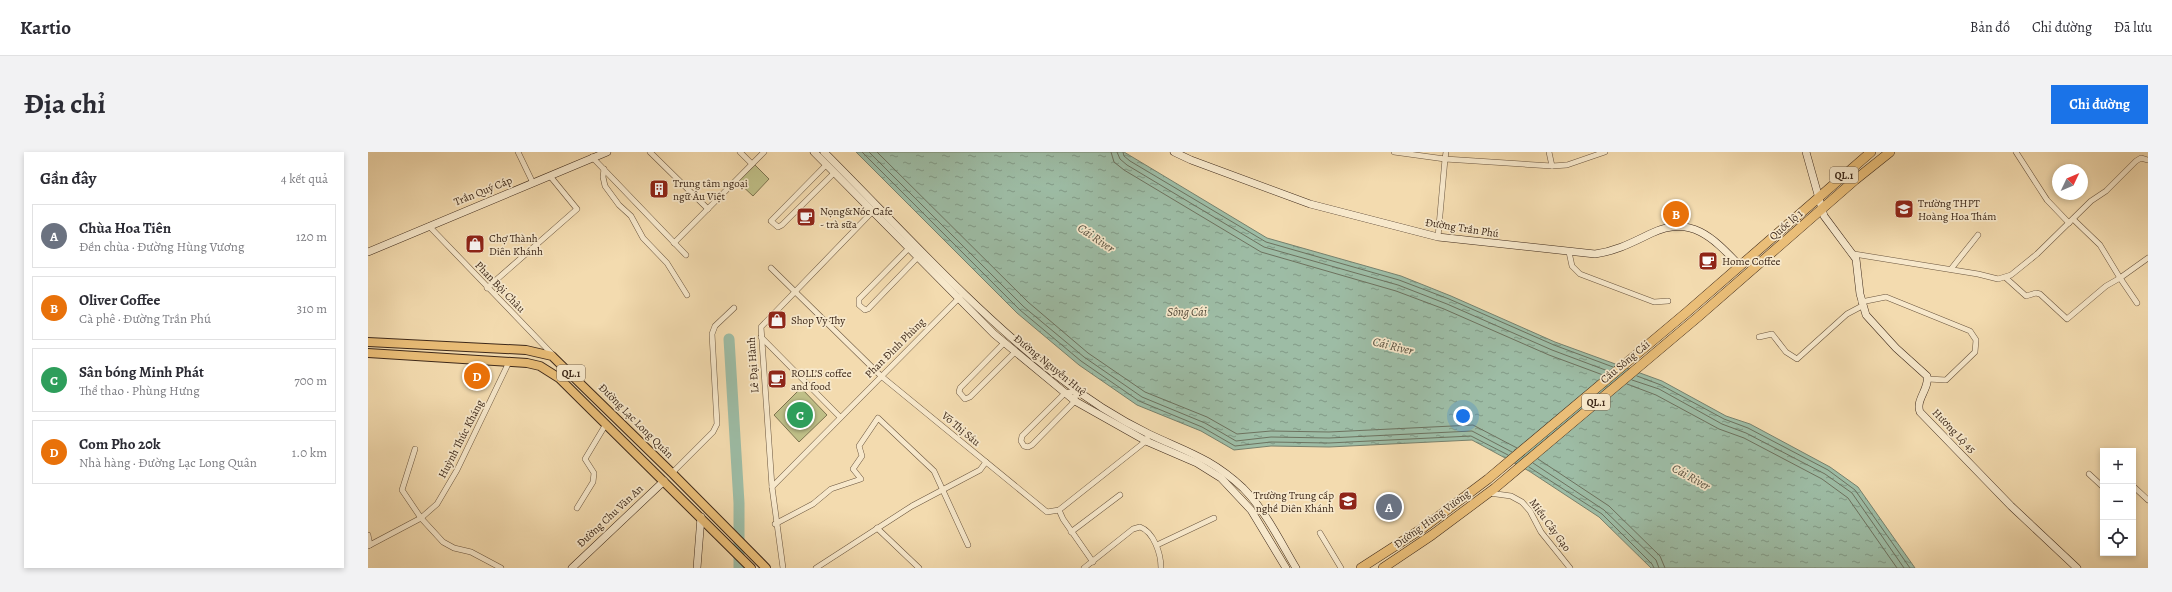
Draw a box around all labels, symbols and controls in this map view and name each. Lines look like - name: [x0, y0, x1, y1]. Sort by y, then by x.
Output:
- text: Kartio: [20, 15, 71, 41]
- text: Bản đồ: [1970, 18, 2010, 37]
- text: Chỉ đường: [2032, 18, 2092, 37]
- text: Đã lưu: [2114, 18, 2152, 37]
- text: Địa chỉ: [24, 85, 106, 123]
- button: Chỉ đường: [2051, 85, 2148, 124]
- north arrow: [2052, 164, 2088, 200]
- text: Gần đây: [40, 167, 97, 190]
- road number: QL.1: [1830, 167, 1858, 183]
- text: 4 kết quả: [281, 170, 328, 187]
- street label: Trần Quý Cáp: [452, 172, 515, 209]
- place label: Trung tâm ngoại ngữ Âu Việt: [673, 176, 748, 204]
- building icon: Trung tâm ngoại ngữ Âu Việt: [648, 178, 670, 200]
- place label: Trường THPT Hoàng Hoa Thám: [1918, 196, 1996, 224]
- school or university icon: Trường THPT Hoàng Hoa Thám: [1893, 198, 1915, 220]
- pin: B: [1663, 199, 1689, 229]
- place label: Nọng&Nóc Cafe - trà sữa: [820, 204, 893, 232]
- cafe icon: Nọng&Nóc Cafe - trà sữa: [795, 206, 817, 228]
- street label: Quốc lộ 1: [1766, 206, 1806, 244]
- street label: Đường Trần Phú: [1424, 215, 1500, 241]
- text: Chùa Hoa Tiên: [79, 218, 171, 238]
- water label: Cái River: [1074, 220, 1118, 257]
- text: A: [50, 228, 58, 245]
- text: 120 m: [296, 228, 327, 245]
- place label: Chợ Thành Diên Khánh: [489, 231, 543, 259]
- shop icon: Chợ Thành Diên Khánh: [464, 233, 486, 255]
- text: Đền chùa · Đường Hùng Vương: [79, 238, 244, 255]
- cafe icon: Home Coffee: [1697, 250, 1719, 272]
- place label: Home Coffee: [1722, 254, 1781, 269]
- street label: Phan Bội Châu: [472, 258, 528, 316]
- text: Oliver Coffee: [79, 290, 160, 310]
- text: B: [50, 300, 58, 317]
- text: 310 m: [297, 300, 327, 317]
- water label: Sông Cái: [1167, 304, 1207, 320]
- shop icon: Shop Vy Thy: [766, 309, 788, 331]
- text: Cà phê · Đường Trần Phú: [79, 310, 211, 327]
- place label: Shop Vy Thy: [791, 313, 845, 328]
- street label: Phan Đình Phùng: [862, 314, 929, 381]
- street label: Đường Nguyễn Huệ: [1010, 331, 1090, 399]
- water label: Cái River: [1371, 333, 1416, 359]
- street label: Lê Đại Hành: [744, 336, 762, 393]
- street label: Cầu Sông Cái: [1597, 337, 1653, 387]
- pin: D: [464, 361, 490, 391]
- text: Sân bóng Minh Phát: [79, 362, 204, 382]
- road number: QL.1: [557, 365, 585, 381]
- place label: ROLL’S coffee and food: [791, 366, 852, 394]
- cafe icon: ROLL’S coffee and food: [766, 368, 788, 390]
- text: C: [50, 372, 58, 389]
- text: 700 m: [294, 372, 327, 389]
- street label: Đường Lạc Long Quân: [595, 380, 677, 462]
- text: Thể thao · Phùng Hưng: [79, 382, 200, 399]
- road number: QL.1: [1582, 394, 1610, 410]
- street label: Huỳnh Thúc Kháng: [435, 397, 488, 481]
- pin: C: [787, 400, 813, 430]
- street label: Hương Lộ 45: [1929, 405, 1979, 457]
- your location: [1453, 406, 1473, 426]
- street label: Võ Thị Sáu: [938, 408, 984, 450]
- text: Com Pho 20k: [79, 434, 161, 454]
- text: D: [49, 444, 59, 461]
- text: 1.0 km: [292, 444, 327, 461]
- map controls: [2100, 448, 2136, 556]
- button: +: [2100, 448, 2136, 484]
- text: Nhà hàng · Đường Lạc Long Quân: [79, 454, 257, 471]
- water label: Cái River: [1669, 460, 1714, 494]
- street label: Đường Chu Văn An: [574, 481, 646, 551]
- button: −: [2100, 484, 2136, 520]
- street label: Đường Hùng Vương: [1391, 486, 1474, 552]
- place label: Trường Trung cấp nghề Diên Khánh: [1254, 488, 1334, 516]
- school or university icon: Trường Trung cấp nghề Diên Khánh: [1337, 490, 1359, 512]
- pin: A: [1376, 492, 1402, 522]
- street label: Miếu Cây Gạo: [1526, 495, 1575, 555]
- button: locate: [2100, 520, 2136, 556]

